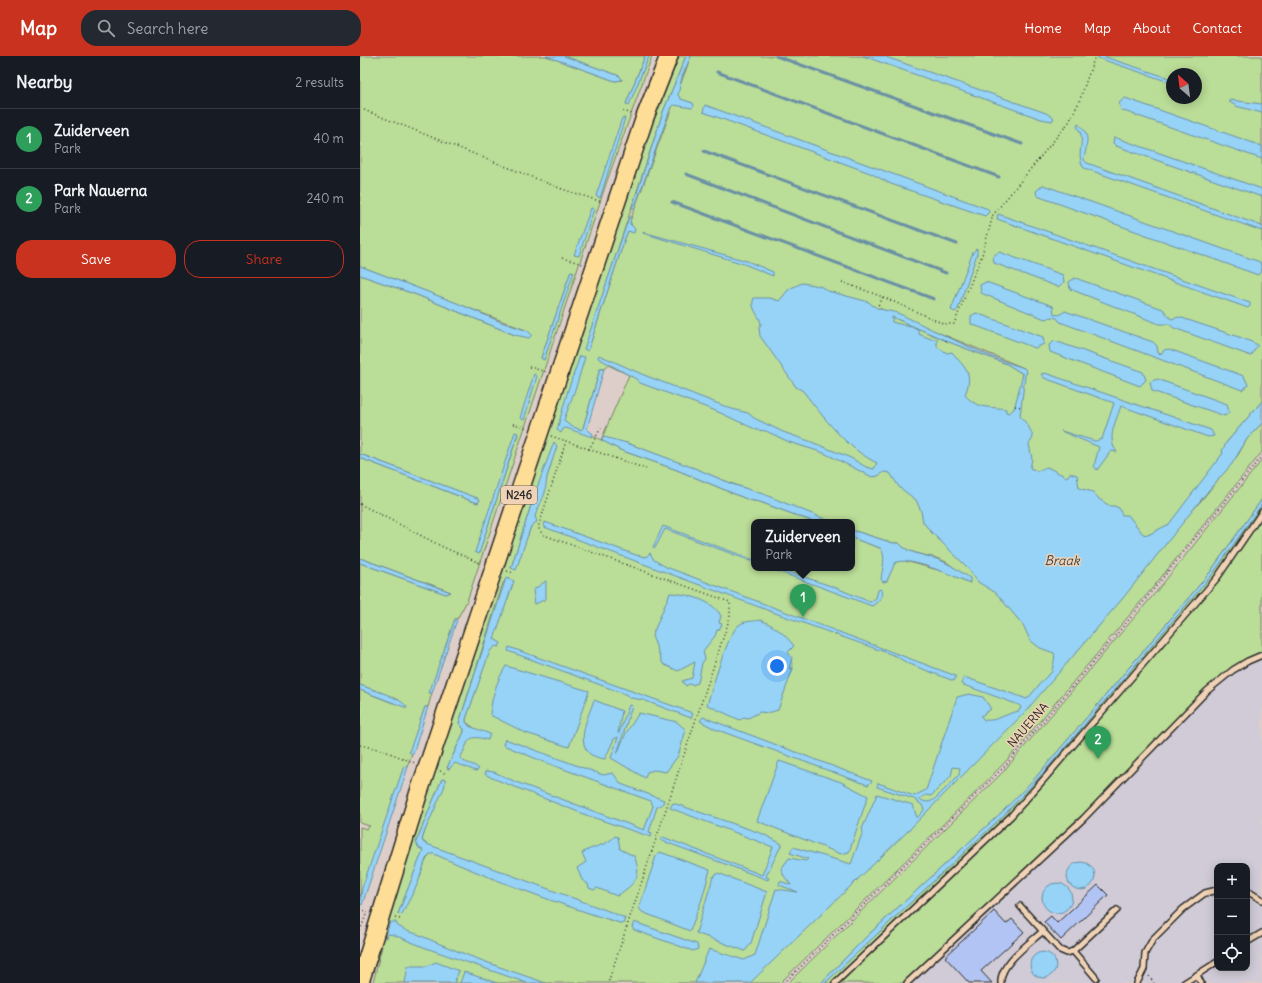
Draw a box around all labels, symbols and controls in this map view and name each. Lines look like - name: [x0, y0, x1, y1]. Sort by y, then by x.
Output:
- search box: [81, 10, 361, 46]
- text: Map: [20, 16, 57, 40]
- icon: search: [95, 17, 117, 39]
- text: Search here: [127, 19, 208, 38]
- text: Home: [1024, 19, 1062, 37]
- text: Map: [1084, 19, 1111, 37]
- text: About: [1133, 19, 1171, 37]
- text: Contact: [1193, 19, 1242, 37]
- north arrow: [1166, 68, 1202, 104]
- text: Nearby: [16, 71, 72, 93]
- text: 2 results: [295, 74, 344, 91]
- text: Zuiderveen: [54, 121, 129, 140]
- text: 1: [26, 130, 32, 147]
- text: 40 m: [313, 130, 344, 147]
- text: Park: [54, 140, 81, 157]
- text: Park Nauerna: [54, 181, 147, 200]
- text: 2: [25, 190, 33, 207]
- text: 240 m: [307, 190, 344, 207]
- text: Park: [54, 200, 81, 217]
- button: Save: [16, 240, 176, 278]
- button: Share: [184, 240, 344, 278]
- road number: N246: [501, 486, 537, 504]
- popup: [751, 519, 855, 571]
- text: Zuiderveen: [765, 527, 841, 546]
- text: Park: [765, 546, 792, 563]
- water label: Braak: [1044, 552, 1081, 569]
- pin: 1: [790, 584, 816, 617]
- your location: [767, 656, 787, 676]
- street label: NAUERNA: [1004, 699, 1051, 750]
- pin: 2: [1085, 726, 1111, 759]
- map controls: [1214, 863, 1250, 971]
- button: +: [1214, 863, 1250, 899]
- button: −: [1214, 899, 1250, 935]
- button: locate: [1214, 935, 1250, 971]

